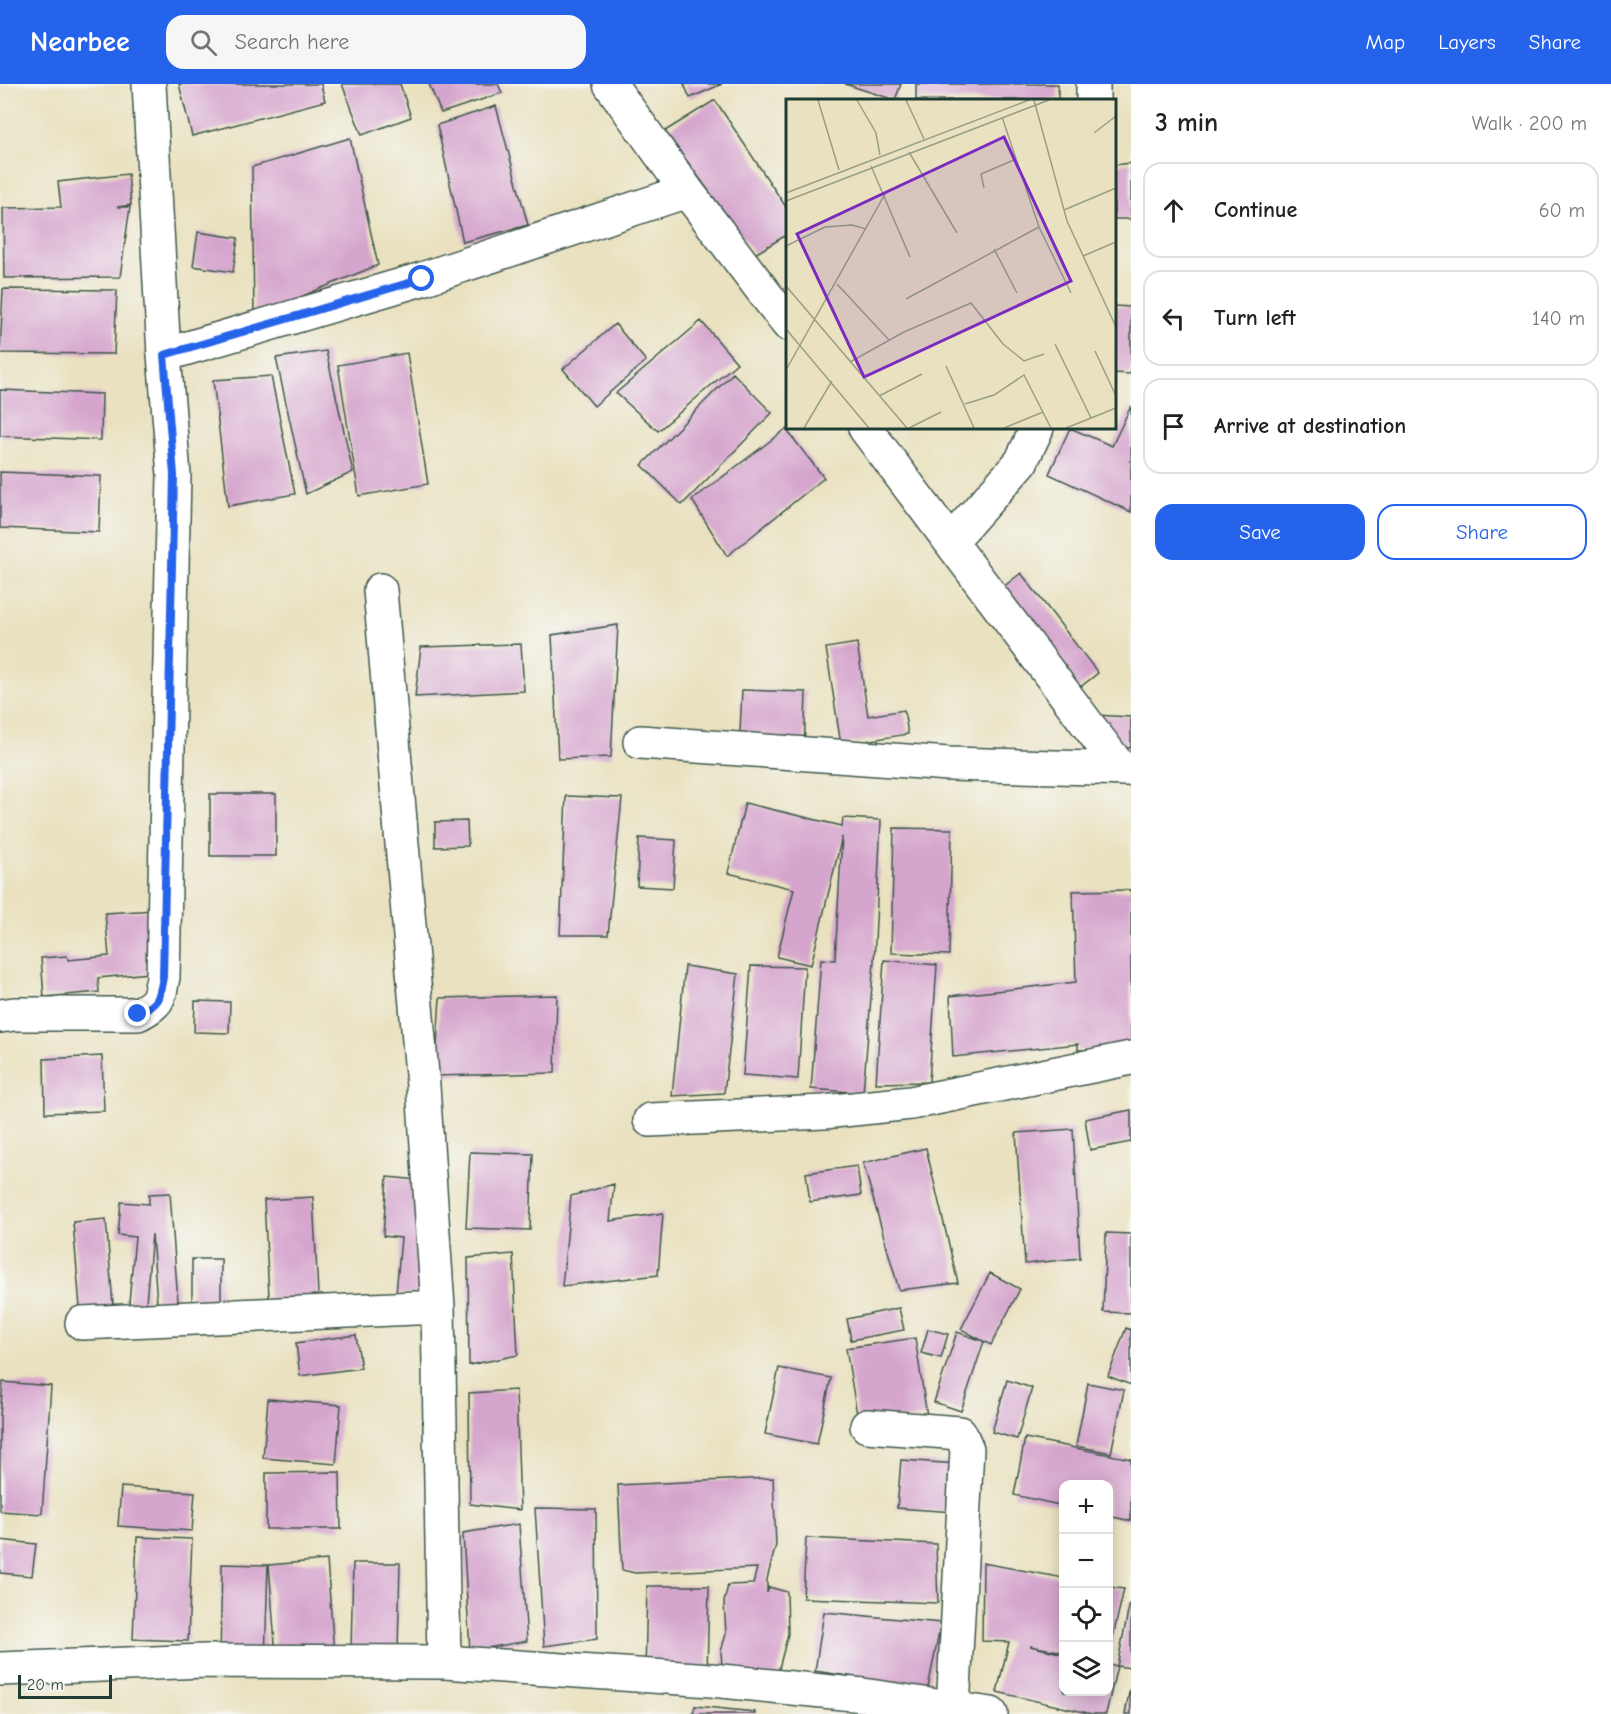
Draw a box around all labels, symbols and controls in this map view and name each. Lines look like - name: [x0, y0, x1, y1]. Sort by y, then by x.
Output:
- search box: [166, 15, 586, 69]
- text: Nearbee: [30, 26, 130, 58]
- icon: search: [187, 26, 220, 59]
- text: Search here: [235, 29, 349, 55]
- text: Map: [1366, 30, 1405, 54]
- text: Layers: [1438, 30, 1496, 54]
- text: Share: [1529, 30, 1581, 54]
- inset map: [786, 99, 1116, 429]
- text: 3 min: [1155, 108, 1218, 138]
- text: Walk · 200 m: [1472, 112, 1587, 135]
- icon: ahead: [1157, 194, 1190, 227]
- text: Continue: [1214, 197, 1297, 223]
- text: 60 m: [1539, 199, 1585, 222]
- route start: [408, 265, 434, 291]
- icon: left: [1157, 302, 1190, 335]
- text: Turn left: [1214, 305, 1296, 331]
- text: 140 m: [1532, 307, 1585, 330]
- icon: arrive: [1157, 410, 1190, 443]
- text: Arrive at destination: [1214, 413, 1406, 439]
- button: Save: [1155, 504, 1365, 560]
- button: Share: [1377, 504, 1587, 560]
- route end: [124, 1000, 150, 1026]
- map controls: [1059, 1480, 1113, 1696]
- button: +: [1059, 1480, 1113, 1534]
- button: −: [1059, 1534, 1113, 1588]
- button: locate: [1059, 1588, 1113, 1642]
- button: layers: [1059, 1642, 1113, 1696]
- scale bar: [18, 1672, 112, 1700]
- text: 20 m: [27, 1676, 64, 1694]

